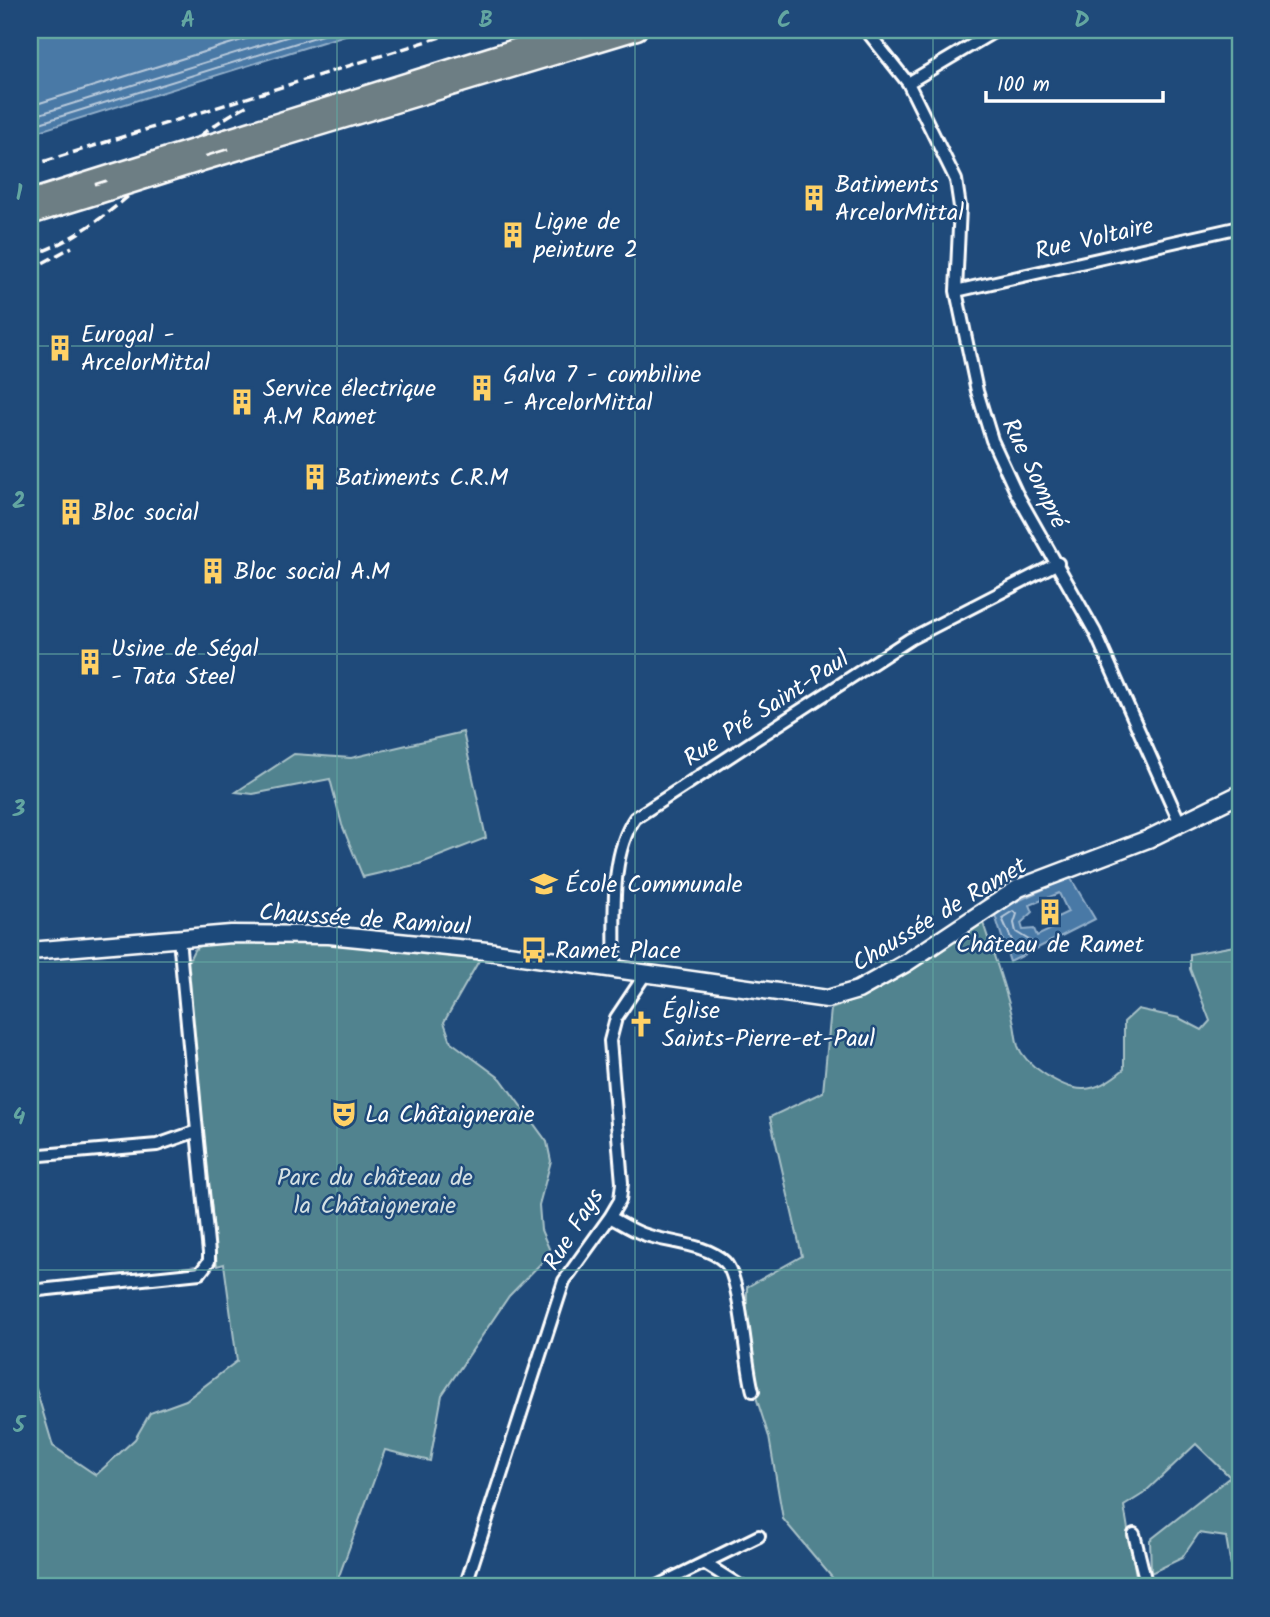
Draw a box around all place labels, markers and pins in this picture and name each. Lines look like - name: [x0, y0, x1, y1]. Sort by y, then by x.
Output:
- place label: Batiments ArcelorMittal: [835, 166, 964, 233]
- building icon: Batiments ArcelorMittal: [799, 183, 829, 213]
- place label: Ligne de peinture 2: [533, 203, 638, 270]
- building icon: Ligne de peinture 2: [498, 220, 528, 250]
- place label: Eurogal - ArcelorMittal: [81, 316, 210, 383]
- building icon: Eurogal - ArcelorMittal: [45, 333, 75, 363]
- place label: Galva 7 - combiline - ArcelorMittal: [503, 356, 701, 423]
- place label: Service électrique A.M Ramet: [263, 370, 436, 437]
- building icon: Galva 7 - combiline - ArcelorMittal: [467, 373, 497, 403]
- building icon: Service électrique A.M Ramet: [227, 387, 257, 417]
- place label: Batiments C.R.M: [336, 459, 508, 498]
- building icon: Batiments C.R.M: [300, 462, 330, 492]
- place label: Bloc social: [92, 494, 199, 533]
- building icon: Bloc social: [56, 497, 86, 527]
- place label: Bloc social A.M: [234, 553, 390, 592]
- building icon: Bloc social A.M: [198, 556, 228, 586]
- place label: Usine de Ségal - Tata Steel: [111, 630, 259, 697]
- building icon: Usine de Ségal - Tata Steel: [75, 647, 105, 677]
- place label: École Communale: [565, 866, 743, 905]
- school or university icon: École Communale: [529, 869, 559, 899]
- building icon: Château de Ramet: [1035, 897, 1065, 927]
- place label: Château de Ramet: [956, 926, 1145, 965]
- place label: Ramet Place: [555, 932, 681, 971]
- bus stop icon: Ramet Place: [519, 935, 549, 965]
- place label: Église Saints-Pierre-et-Paul: [662, 992, 875, 1059]
- church icon: Église Saints-Pierre-et-Paul: [626, 1009, 656, 1039]
- place label: La Châtaigneraie: [365, 1096, 535, 1135]
- theatre icon: La Châtaigneraie: [329, 1099, 359, 1129]

